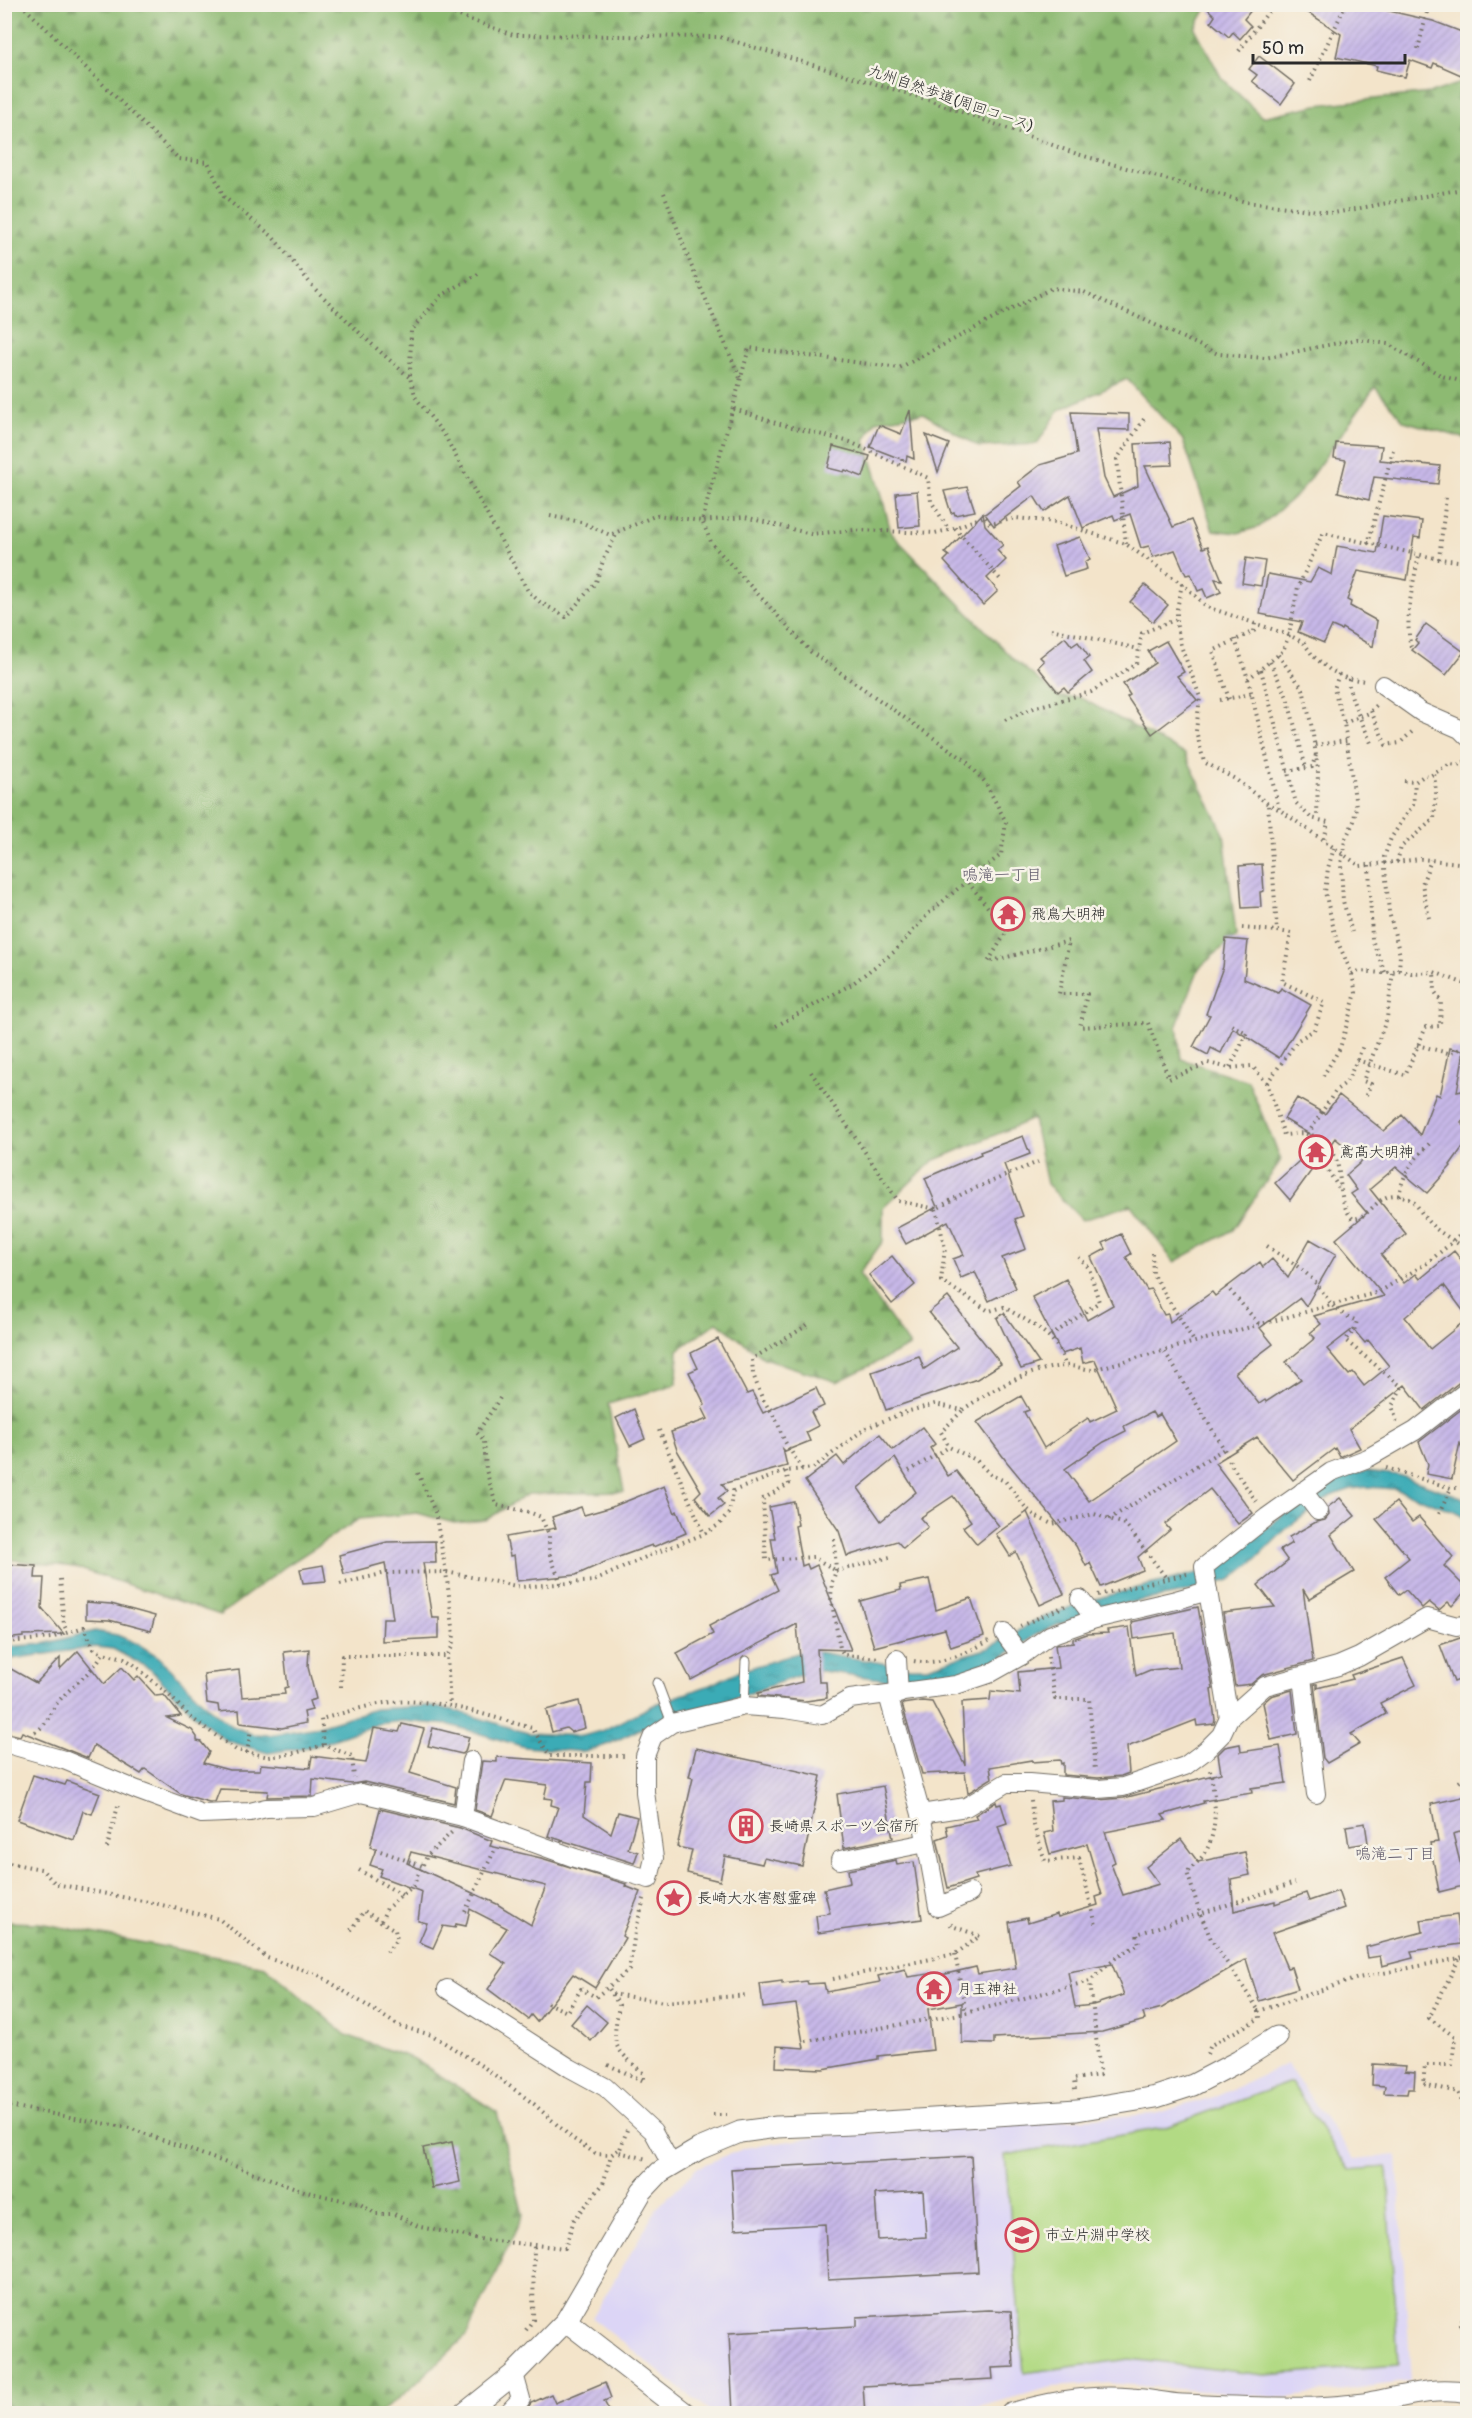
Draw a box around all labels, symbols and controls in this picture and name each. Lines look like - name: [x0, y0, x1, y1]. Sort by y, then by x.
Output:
- scale bar: [1253, 27, 1404, 65]
- text: 50 m: [1262, 37, 1304, 60]
- street label: 九州自然歩道(周回コース): [865, 61, 1036, 136]
- district label: 鳴滝一丁目: [962, 865, 1042, 885]
- temple icon: 飛鳥大明神: [990, 896, 1026, 932]
- place label: 飛鳥大明神: [1031, 905, 1106, 924]
- temple icon: 鳶髙大明神: [1298, 1134, 1334, 1170]
- place label: 鳶髙大明神: [1339, 1143, 1414, 1162]
- building icon: 長崎県スポーツ合宿所: [728, 1808, 764, 1844]
- place label: 長崎県スポーツ合宿所: [769, 1817, 919, 1836]
- district label: 鳴滝二丁目: [1355, 1844, 1435, 1864]
- place icon: 長崎大水害慰霊碑: [656, 1880, 692, 1916]
- place label: 長崎大水害慰霊碑: [697, 1889, 817, 1908]
- temple icon: 月玉神社: [916, 1971, 952, 2007]
- place label: 月玉神社: [957, 1980, 1017, 1999]
- school or university icon: 市立片淵中学校: [1004, 2217, 1040, 2253]
- place label: 市立片淵中学校: [1045, 2226, 1150, 2245]

